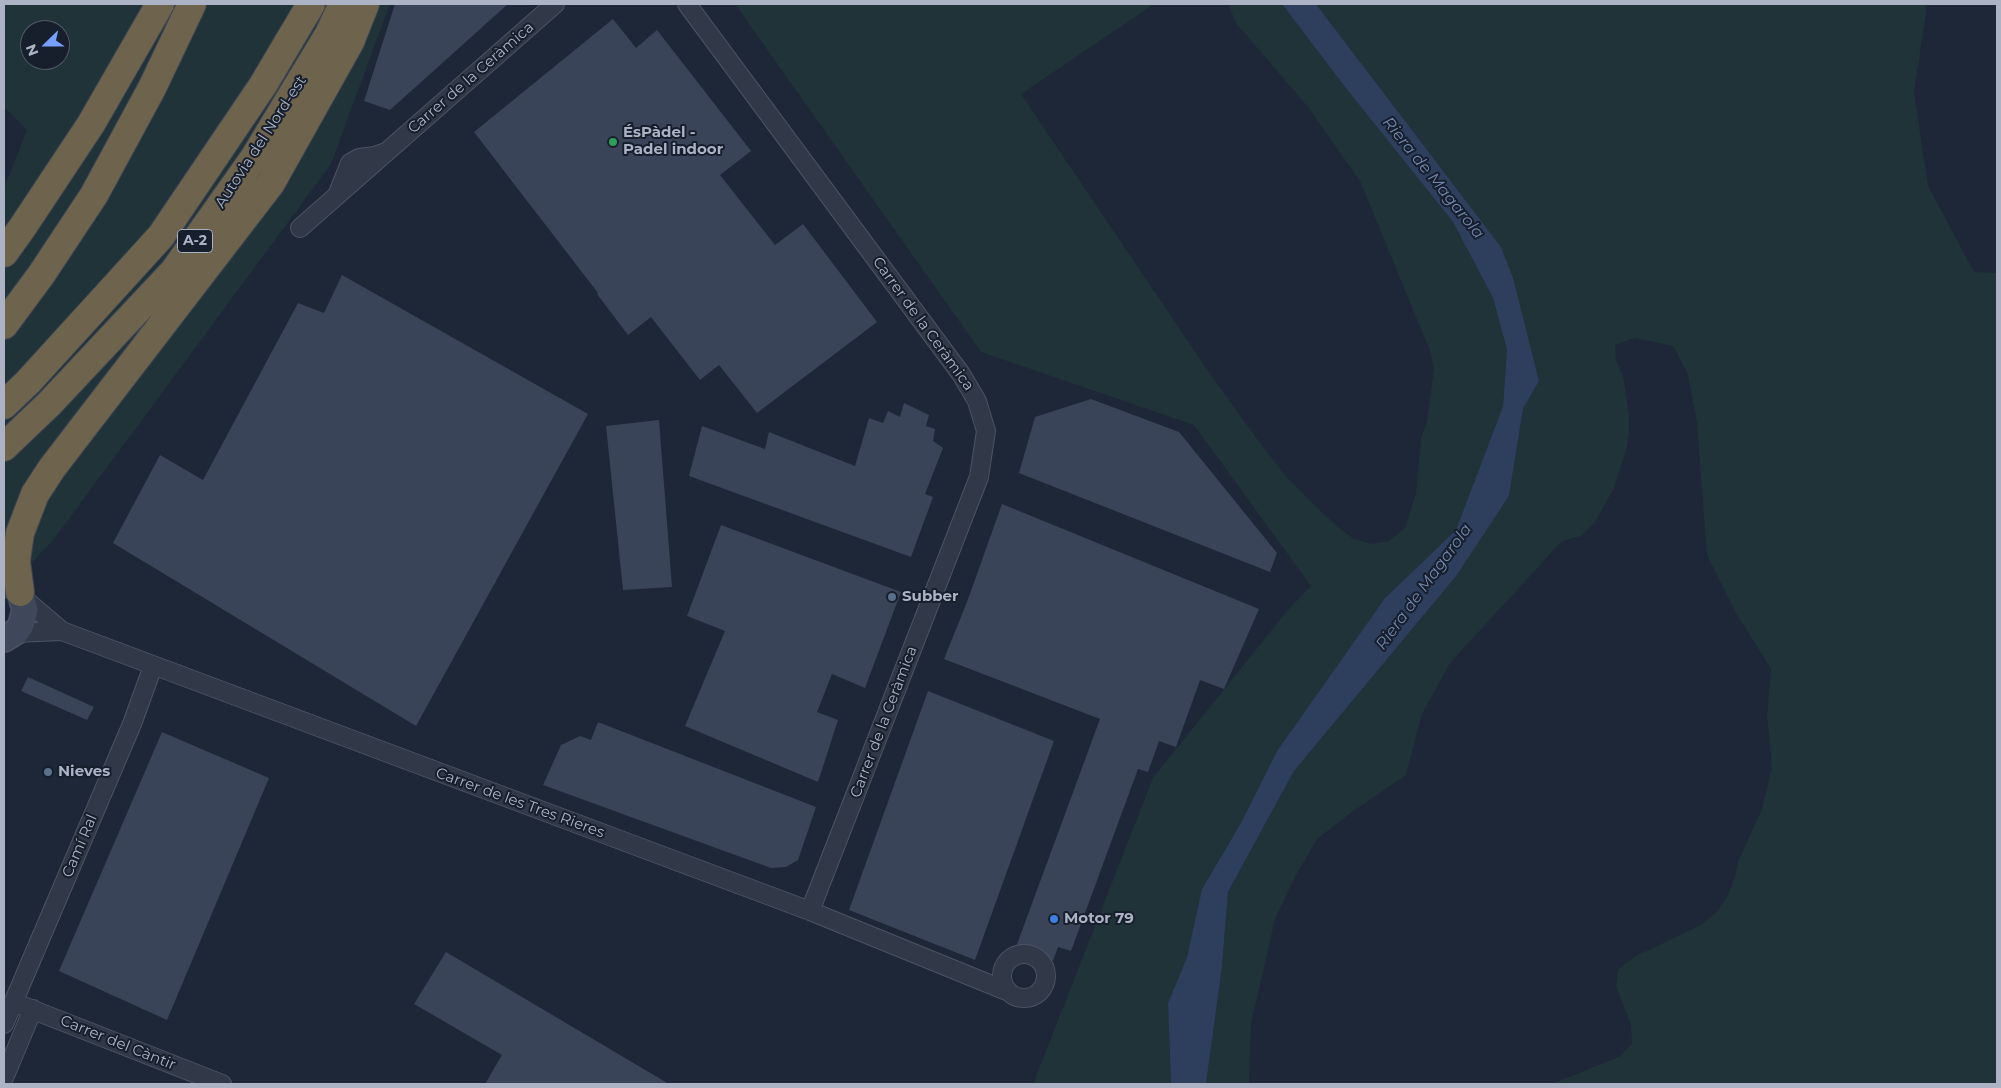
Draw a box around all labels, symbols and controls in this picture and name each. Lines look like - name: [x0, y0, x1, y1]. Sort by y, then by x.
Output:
- street label: Carrer de la Ceràmica: [404, 18, 538, 138]
- north arrow: [20, 20, 70, 70]
- text: N: [22, 42, 42, 59]
- street label: Autovia del Nord-est: [212, 73, 310, 211]
- water label: Riera de Magarola: [1378, 113, 1488, 243]
- place label: ÉsPàdel - Padel indoor: [623, 124, 723, 159]
- marker: ÉsPàdel - Padel indoor: [607, 136, 619, 148]
- road number: A-2: [178, 230, 212, 252]
- street label: Carrer de la Ceràmica: [868, 254, 978, 394]
- water label: Riera de Magarola: [1372, 520, 1476, 654]
- place label: Subber: [902, 588, 959, 606]
- marker: Subber: [886, 591, 898, 603]
- street label: Carrer de la Ceràmica: [847, 644, 921, 800]
- place label: Nieves: [58, 763, 110, 781]
- street label: Carrer de les Tres Rieres: [433, 764, 607, 842]
- marker: Nieves: [42, 766, 54, 778]
- street label: Camí Ral: [59, 812, 101, 880]
- place label: Motor 79: [1064, 910, 1134, 928]
- marker: Motor 79: [1048, 913, 1060, 925]
- street label: Carrer del Càntir: [58, 1012, 178, 1074]

